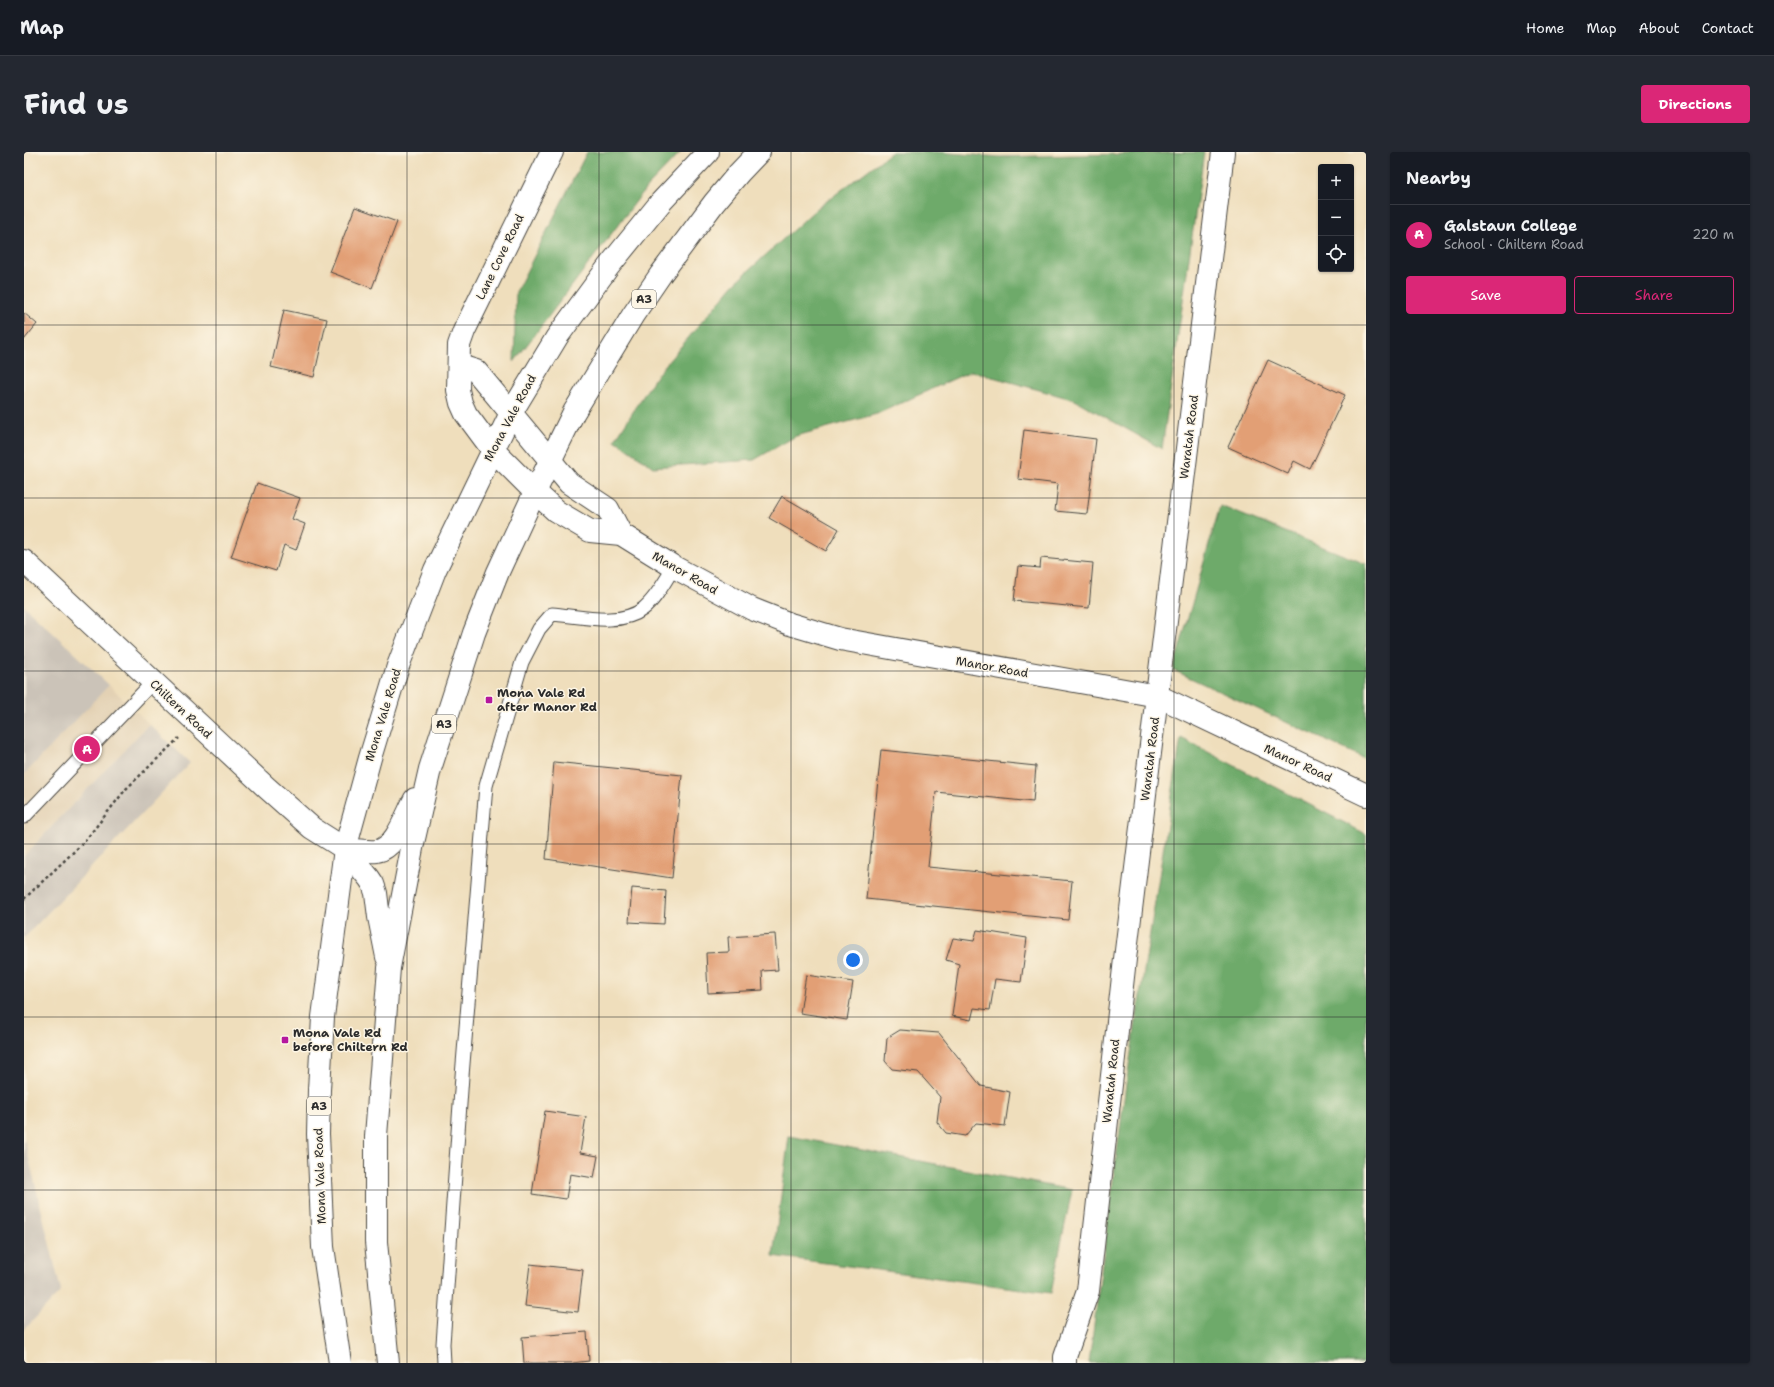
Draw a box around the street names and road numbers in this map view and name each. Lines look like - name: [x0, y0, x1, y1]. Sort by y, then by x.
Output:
- street label: Lane Cove Road: [472, 211, 528, 303]
- road number: A3: [632, 290, 656, 308]
- street label: Mona Vale Road: [480, 371, 540, 464]
- street label: Waratah Road: [1176, 394, 1202, 480]
- street label: Manor Road: [649, 548, 721, 598]
- street label: Manor Road: [955, 653, 1030, 681]
- street label: Mona Vale Road: [361, 666, 405, 764]
- street label: Chiltern Road: [146, 676, 216, 742]
- road number: A3: [432, 715, 456, 733]
- street label: Waratah Road: [1137, 716, 1163, 802]
- street label: Manor Road: [1261, 740, 1335, 786]
- street label: Waratah Road: [1099, 1038, 1123, 1124]
- road number: A3: [307, 1097, 331, 1115]
- street label: Mona Vale Road: [310, 1127, 330, 1225]

